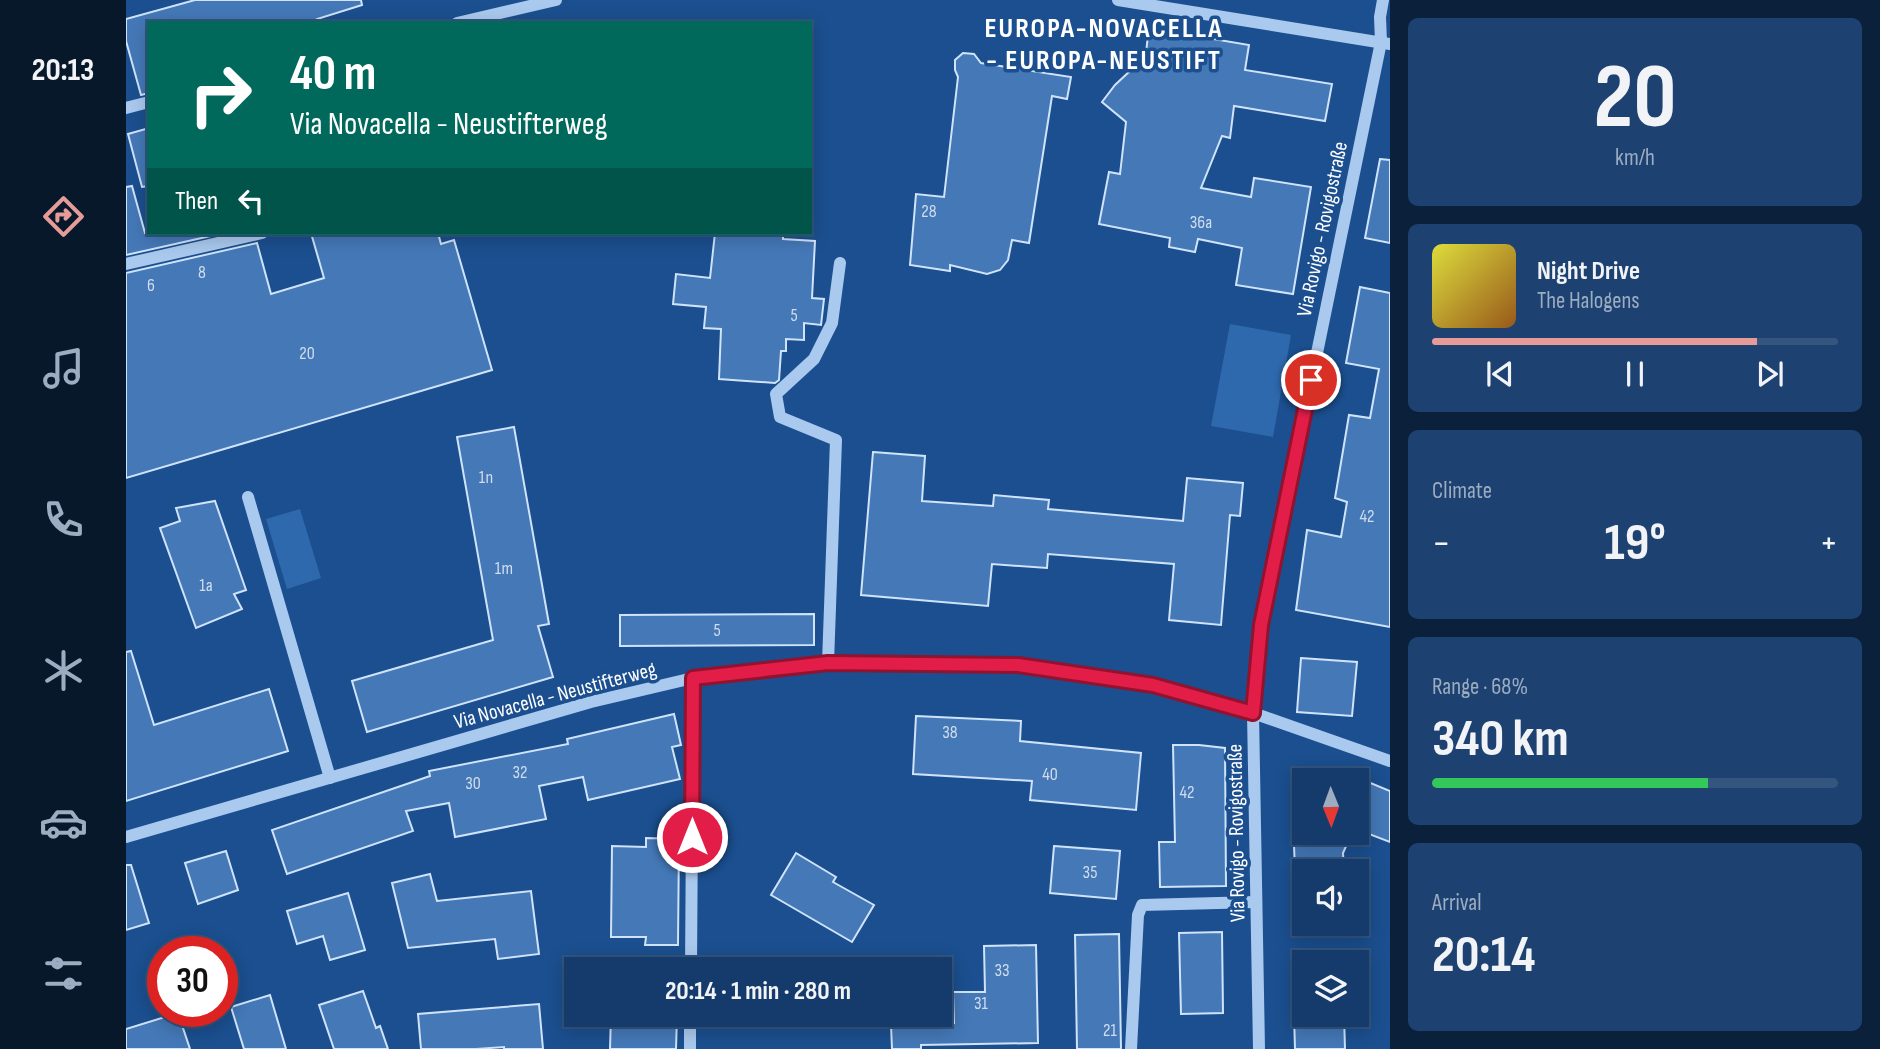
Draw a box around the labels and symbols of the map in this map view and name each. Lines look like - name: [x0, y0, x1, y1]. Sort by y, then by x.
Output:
- district label: EUROPA-NOVACELLA - EUROPA-NEUSTIFT: [984, 12, 1224, 77]
- street label: Via Rovigo - Rovigostraße: [1292, 139, 1353, 319]
- house number: 28: [921, 201, 937, 222]
- house number: 36a: [1190, 212, 1212, 233]
- house number: 8: [198, 262, 206, 283]
- house number: 6: [147, 275, 155, 296]
- house number: 5: [790, 305, 798, 326]
- house number: 20: [299, 343, 315, 364]
- pin: [1281, 350, 1341, 410]
- house number: 1n: [479, 467, 493, 488]
- house number: 42: [1359, 506, 1375, 527]
- house number: 1m: [495, 558, 513, 579]
- house number: 1a: [199, 575, 213, 596]
- house number: 5: [713, 620, 721, 641]
- street label: Via Novacella - Neustifterweg: [451, 656, 659, 735]
- house number: 38: [942, 722, 958, 743]
- street label: Via Rovigo - Rovigostraße: [1222, 744, 1251, 922]
- house number: 32: [513, 762, 527, 783]
- house number: 40: [1042, 764, 1058, 785]
- north arrow: [1292, 768, 1368, 845]
- house number: 30: [465, 773, 481, 794]
- house number: 42: [1179, 782, 1195, 803]
- position arrow: [655, 800, 729, 874]
- house number: 35: [1083, 862, 1097, 883]
- speed limit sign: 30: [147, 936, 238, 1027]
- house number: 33: [994, 960, 1010, 981]
- house number: 31: [974, 993, 989, 1014]
- house number: 21: [1103, 1020, 1118, 1041]

